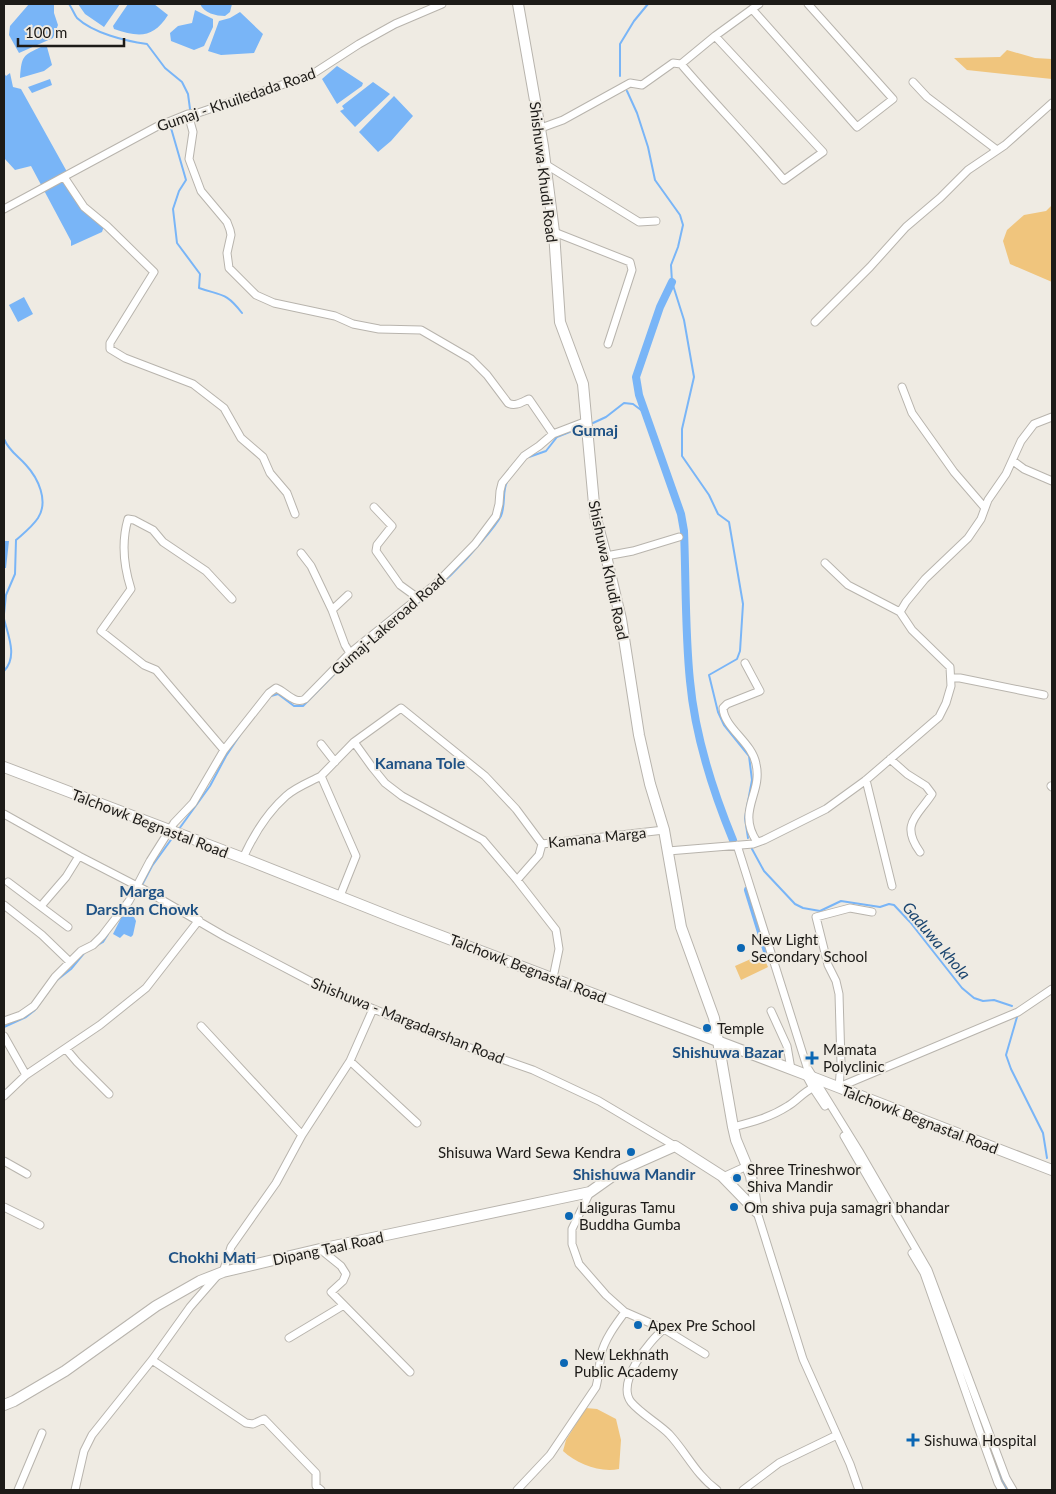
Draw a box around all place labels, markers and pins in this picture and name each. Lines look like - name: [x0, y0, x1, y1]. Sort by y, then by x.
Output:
- place label: New Light Secondary School: [751, 930, 868, 965]
- marker: New Light Secondary School: [735, 942, 747, 954]
- place label: Temple: [717, 1019, 764, 1037]
- marker: Temple: [701, 1022, 713, 1034]
- place label: Mamata Polyclinic: [823, 1040, 885, 1075]
- marker: Mamata Polyclinic: [805, 1051, 819, 1065]
- place label: Shisuwa Ward Sewa Kendra: [438, 1143, 621, 1161]
- marker: Shisuwa Ward Sewa Kendra: [625, 1146, 637, 1158]
- place label: Shree Trineshwor Shiva Mandir: [747, 1160, 861, 1195]
- marker: Shree Trineshwor Shiva Mandir: [731, 1172, 743, 1184]
- place label: Laliguras Tamu Buddha Gumba: [579, 1198, 681, 1233]
- place label: Om shiva puja samagri bhandar: [744, 1198, 950, 1216]
- marker: Om shiva puja samagri bhandar: [728, 1201, 740, 1213]
- marker: Laliguras Tamu Buddha Gumba: [563, 1210, 575, 1222]
- place label: Apex Pre School: [648, 1316, 756, 1334]
- marker: Apex Pre School: [632, 1319, 644, 1331]
- place label: New Lekhnath Public Academy: [574, 1345, 678, 1380]
- marker: New Lekhnath Public Academy: [558, 1357, 570, 1369]
- place label: Sishuwa Hospital: [924, 1431, 1036, 1449]
- marker: Sishuwa Hospital: [906, 1433, 920, 1447]

